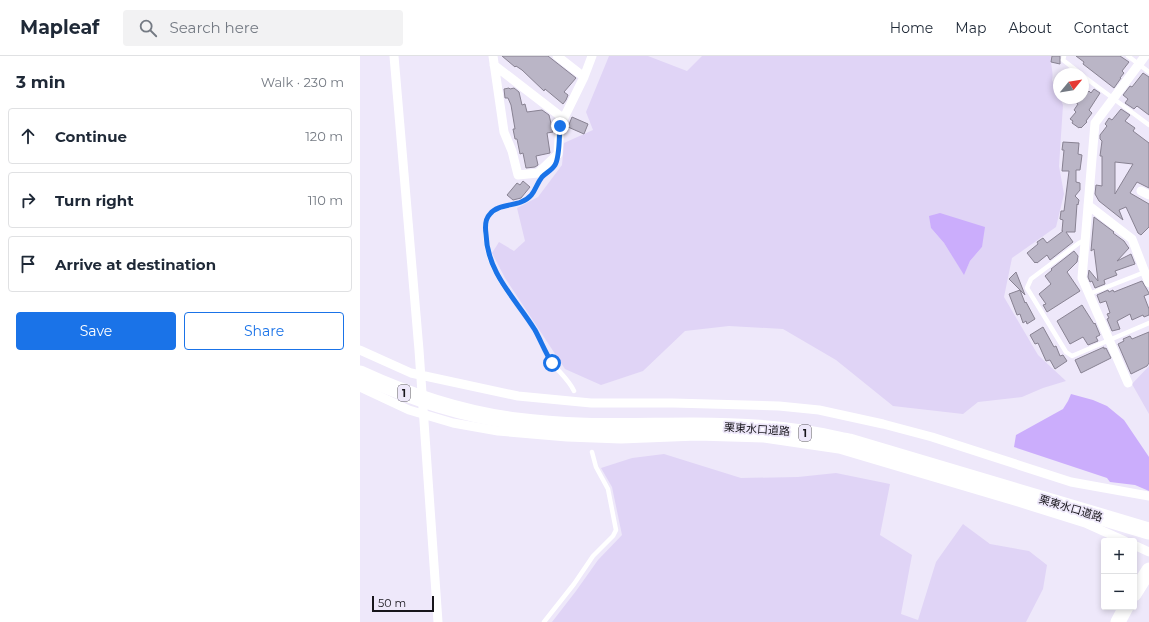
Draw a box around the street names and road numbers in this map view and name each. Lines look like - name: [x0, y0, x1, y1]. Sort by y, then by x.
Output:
- road number: 1: [398, 385, 410, 401]
- street label: 栗東水口道路: [724, 420, 790, 438]
- road number: 1: [799, 425, 811, 441]
- street label: 栗東水口道路: [1037, 492, 1105, 524]

